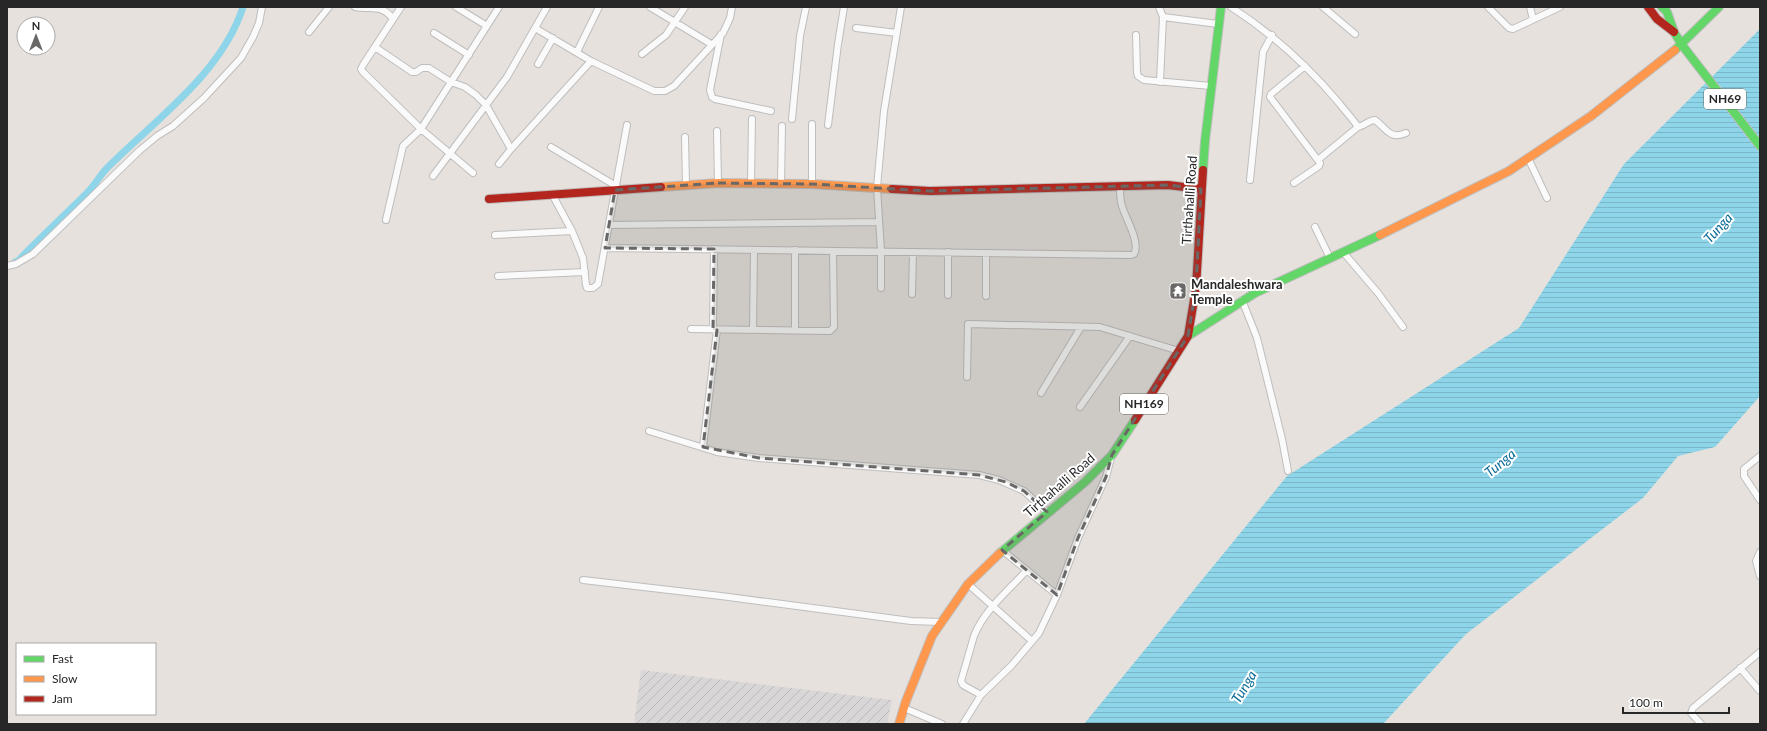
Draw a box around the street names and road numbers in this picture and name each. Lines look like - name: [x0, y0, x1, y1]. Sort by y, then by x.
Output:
- road number: NH69: [1704, 89, 1746, 109]
- street label: Tirthahalli Road: [1178, 155, 1200, 245]
- road number: NH169: [1120, 394, 1168, 414]
- street label: Tirthahalli Road: [1020, 450, 1098, 520]

